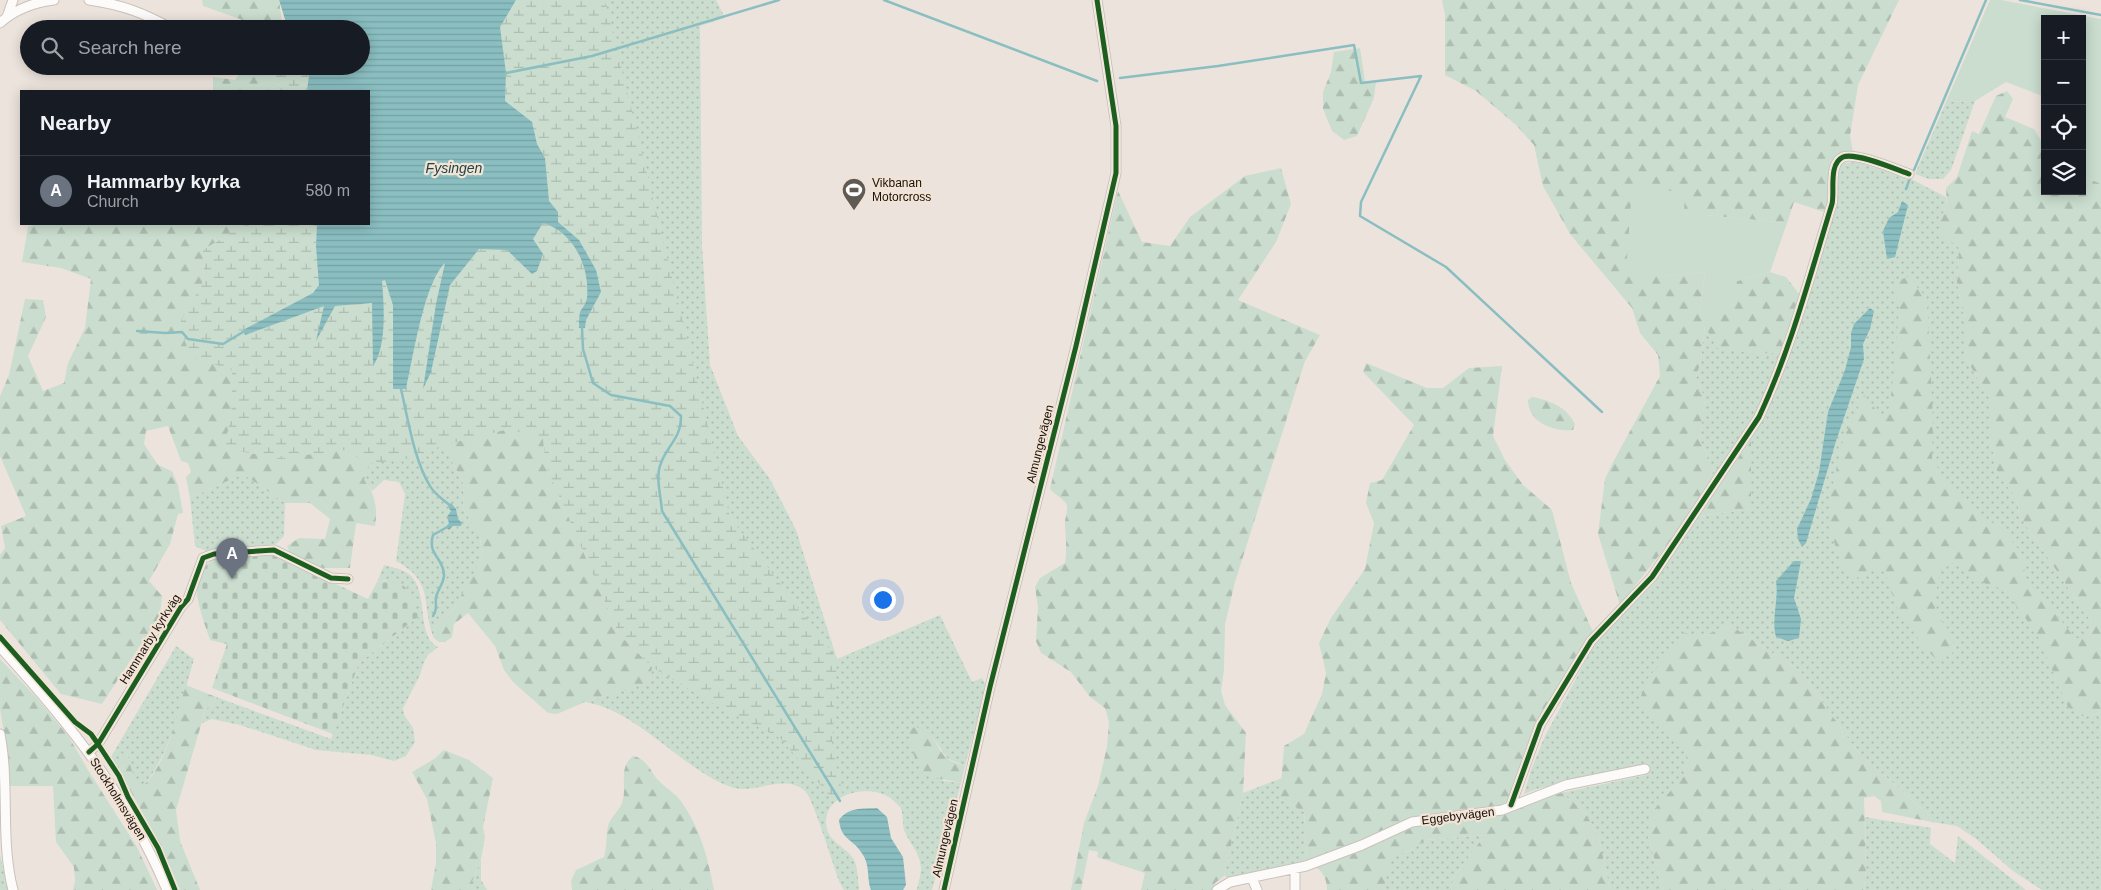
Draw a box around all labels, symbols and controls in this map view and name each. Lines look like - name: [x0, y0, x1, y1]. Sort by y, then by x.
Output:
- map controls: [2041, 15, 2086, 195]
- button: +: [2041, 15, 2086, 60]
- search box: [20, 20, 370, 75]
- icon: search: [38, 34, 66, 62]
- text: Search here: [78, 37, 182, 58]
- button: −: [2041, 60, 2086, 105]
- button: locate: [2041, 105, 2086, 150]
- text: Nearby: [40, 111, 111, 134]
- button: layers: [2041, 150, 2086, 195]
- water label: Fysingen: [426, 160, 483, 176]
- text: Hammarby kyrka: [87, 171, 240, 192]
- place label: Vikbanan Motorcross: [872, 176, 931, 204]
- sports icon: Vikbanan Motorcross: [841, 177, 867, 211]
- text: A: [50, 182, 62, 199]
- text: 580 m: [306, 182, 350, 199]
- text: Church: [87, 193, 139, 210]
- street label: Almungevägen: [1024, 403, 1056, 485]
- pin: A: [216, 538, 248, 579]
- your location: [870, 587, 896, 613]
- street label: Hammarby kyrkväg: [117, 591, 183, 687]
- street label: Stockholmsvägen: [87, 755, 149, 843]
- street label: Almungevägen: [929, 797, 961, 879]
- street label: Eggebyvägen: [1421, 805, 1495, 827]

